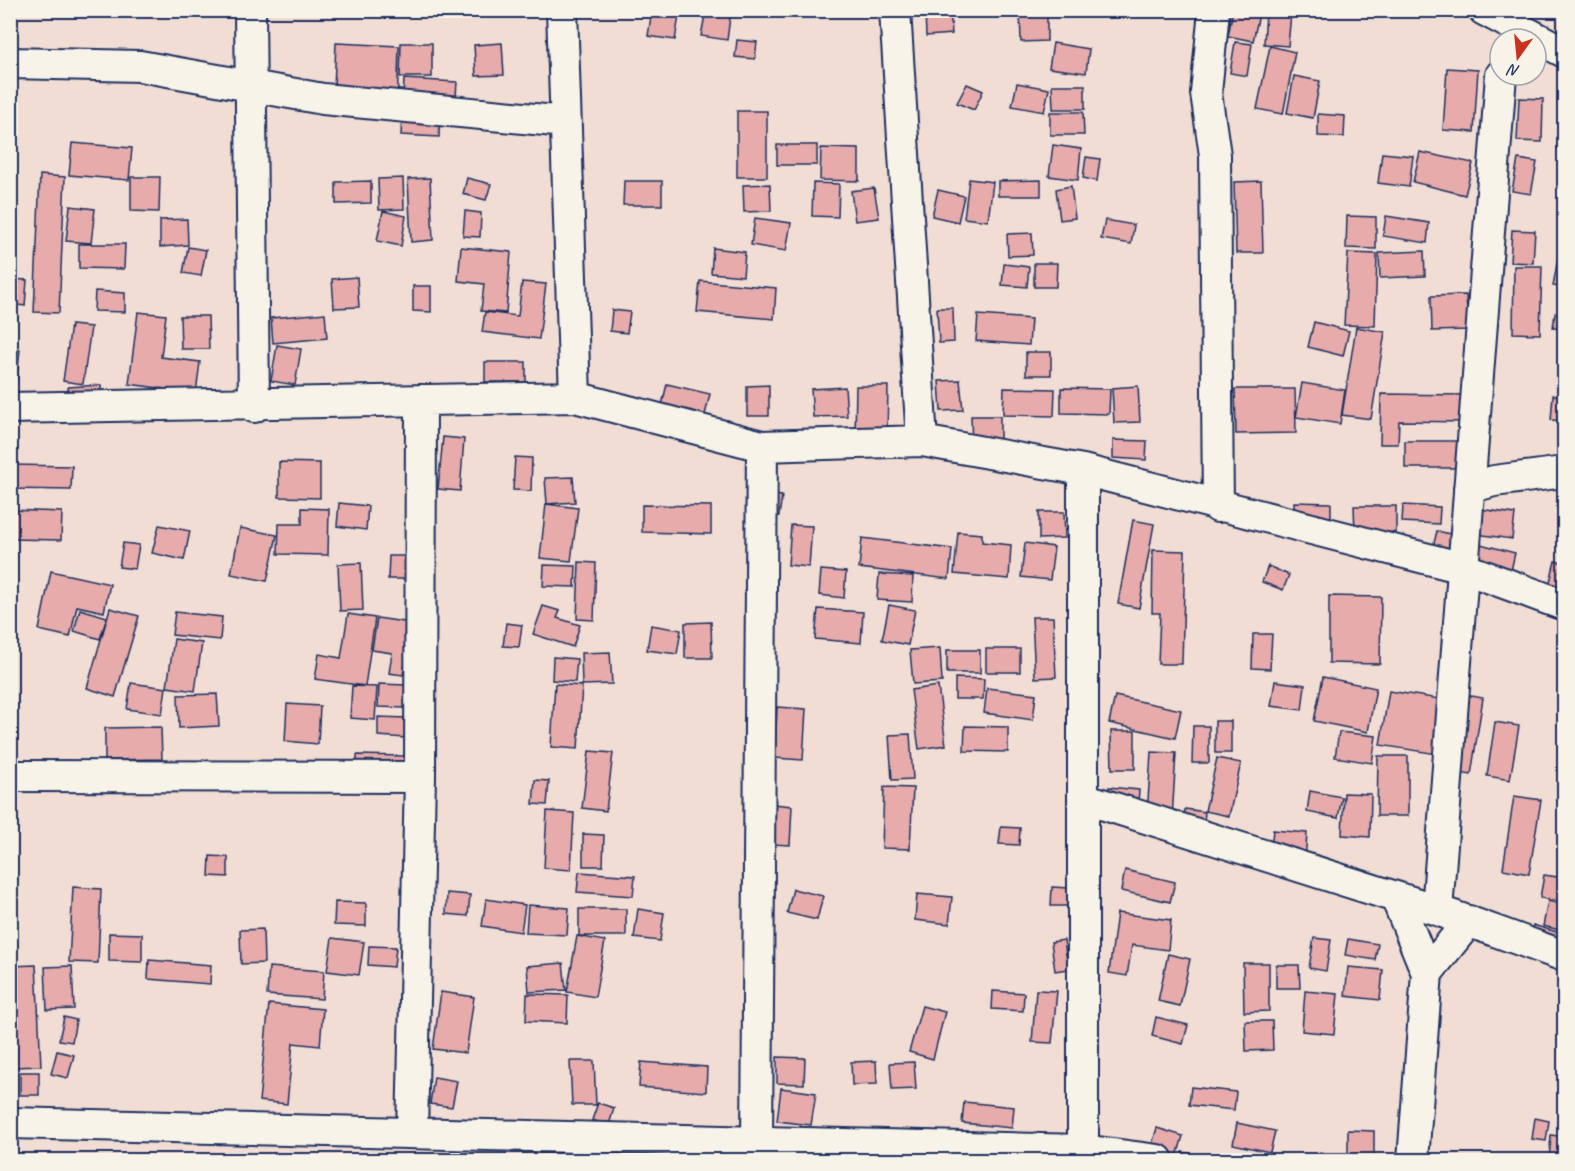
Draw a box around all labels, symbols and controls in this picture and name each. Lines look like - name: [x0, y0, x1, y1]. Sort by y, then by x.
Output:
- north arrow: [1488, 27, 1548, 87]
- text: N: [1504, 59, 1522, 81]

